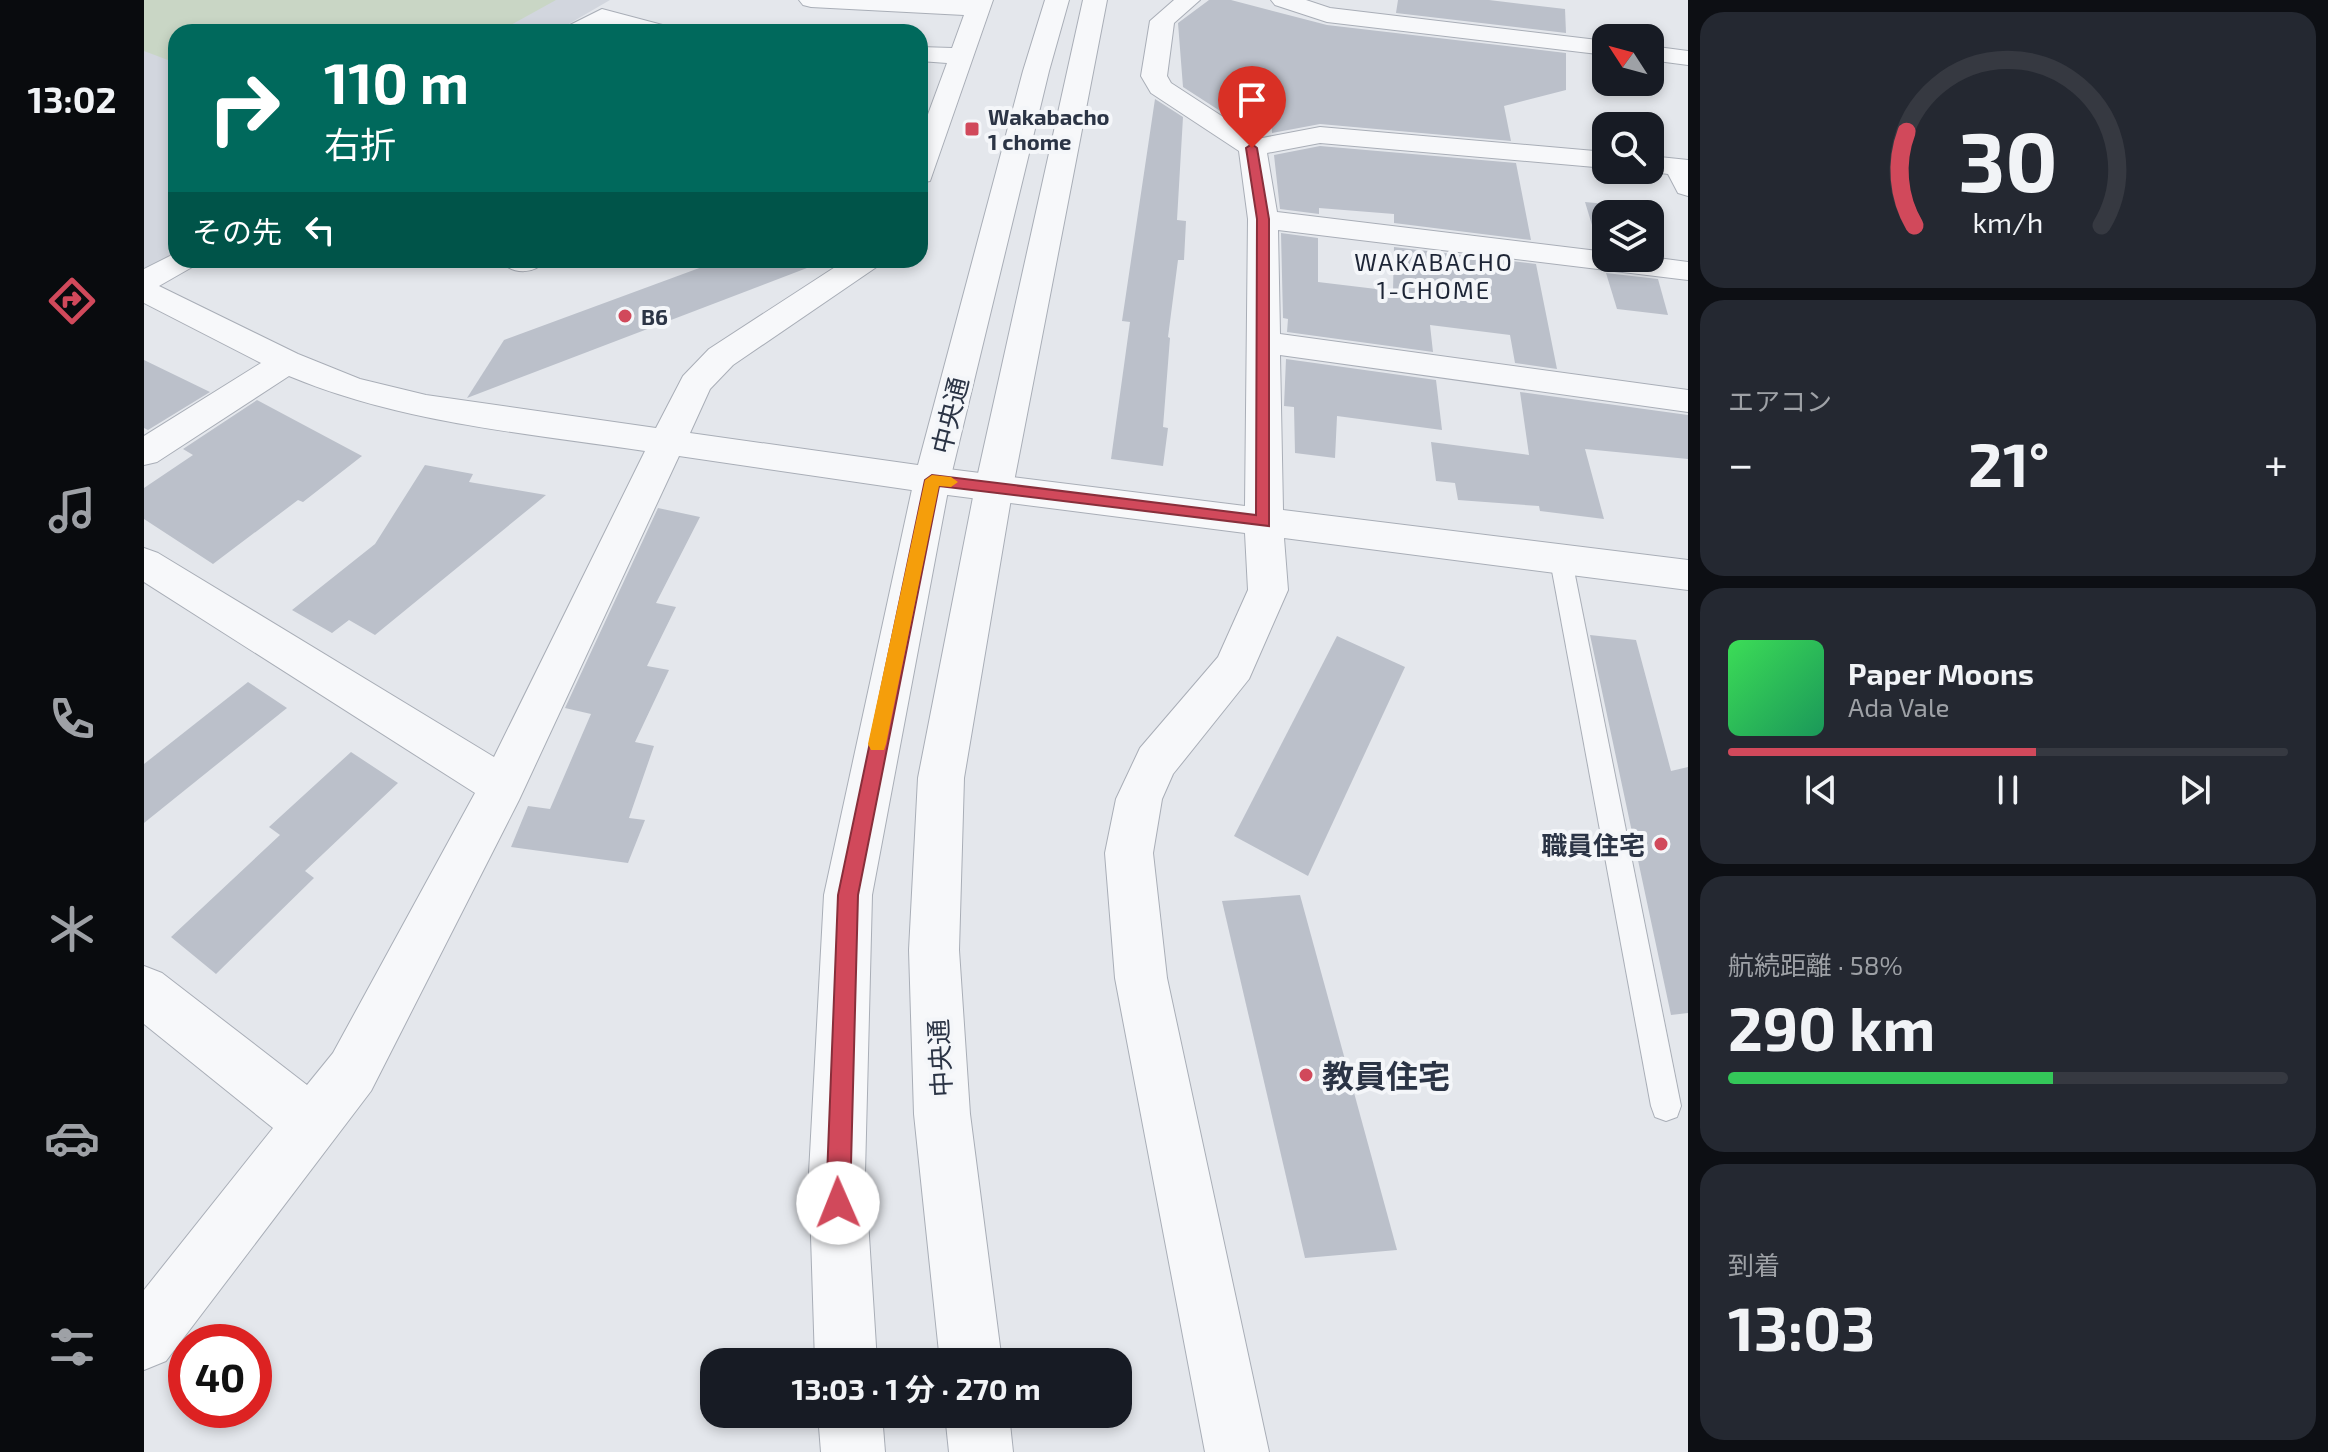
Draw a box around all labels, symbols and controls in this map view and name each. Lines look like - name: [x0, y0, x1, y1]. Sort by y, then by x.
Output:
- north arrow: [1592, 24, 1664, 96]
- map controls: [1592, 24, 1664, 272]
- text: 110 m: [324, 48, 469, 115]
- icon: right: [192, 56, 296, 160]
- pin: [1218, 66, 1286, 148]
- text: 13:02: [28, 77, 116, 120]
- icon: arrive: [1230, 78, 1274, 122]
- place label: Wakabacho 1 chome: [988, 103, 1110, 154]
- text: 30: [1958, 109, 2058, 209]
- button: search: [1592, 112, 1664, 184]
- marker: Wakabacho 1 chome: [963, 120, 981, 138]
- text: 右折: [324, 122, 396, 165]
- button: layers: [1592, 200, 1664, 272]
- text: km/h: [1973, 204, 2043, 239]
- icon: left: [298, 208, 342, 252]
- text: その先: [192, 213, 282, 249]
- district label: WAKABACHO 1-CHOME: [1354, 247, 1514, 304]
- icon: directions: [44, 273, 100, 329]
- place label: B6: [641, 303, 668, 329]
- marker: B6: [616, 307, 634, 325]
- street label: 中央通: [925, 373, 973, 457]
- text: エアコン: [1728, 385, 1832, 416]
- text: 21°: [1968, 427, 2049, 499]
- text: −: [1728, 436, 1754, 489]
- text: +: [2264, 436, 2288, 489]
- icon: music: [44, 482, 100, 538]
- text: Paper Moons: [1848, 655, 2034, 691]
- icon: phone: [44, 691, 100, 747]
- text: Ada Vale: [1848, 691, 1950, 722]
- icon: previous: [1799, 768, 1843, 812]
- icon: pause: [1986, 768, 2030, 812]
- icon: next: [2173, 768, 2217, 812]
- place label: 職員住宅: [1541, 829, 1645, 860]
- marker: 職員住宅: [1652, 835, 1670, 853]
- icon: climate: [44, 901, 100, 957]
- text: 航続距離 · 58%: [1728, 949, 1903, 980]
- text: 290 km: [1728, 991, 1935, 1063]
- street label: 中央通: [921, 1018, 957, 1098]
- place label: 教員住宅: [1322, 1056, 1450, 1094]
- marker: 教員住宅: [1297, 1066, 1315, 1084]
- icon: car: [44, 1110, 100, 1166]
- position arrow: [796, 1161, 880, 1245]
- text: 到着: [1728, 1249, 1780, 1280]
- text: 13:03: [1728, 1291, 1875, 1363]
- icon: filters: [44, 1319, 100, 1375]
- speed limit sign: 40: [168, 1324, 272, 1428]
- text: 13:03 · 1 分 · 270 m: [791, 1370, 1041, 1406]

